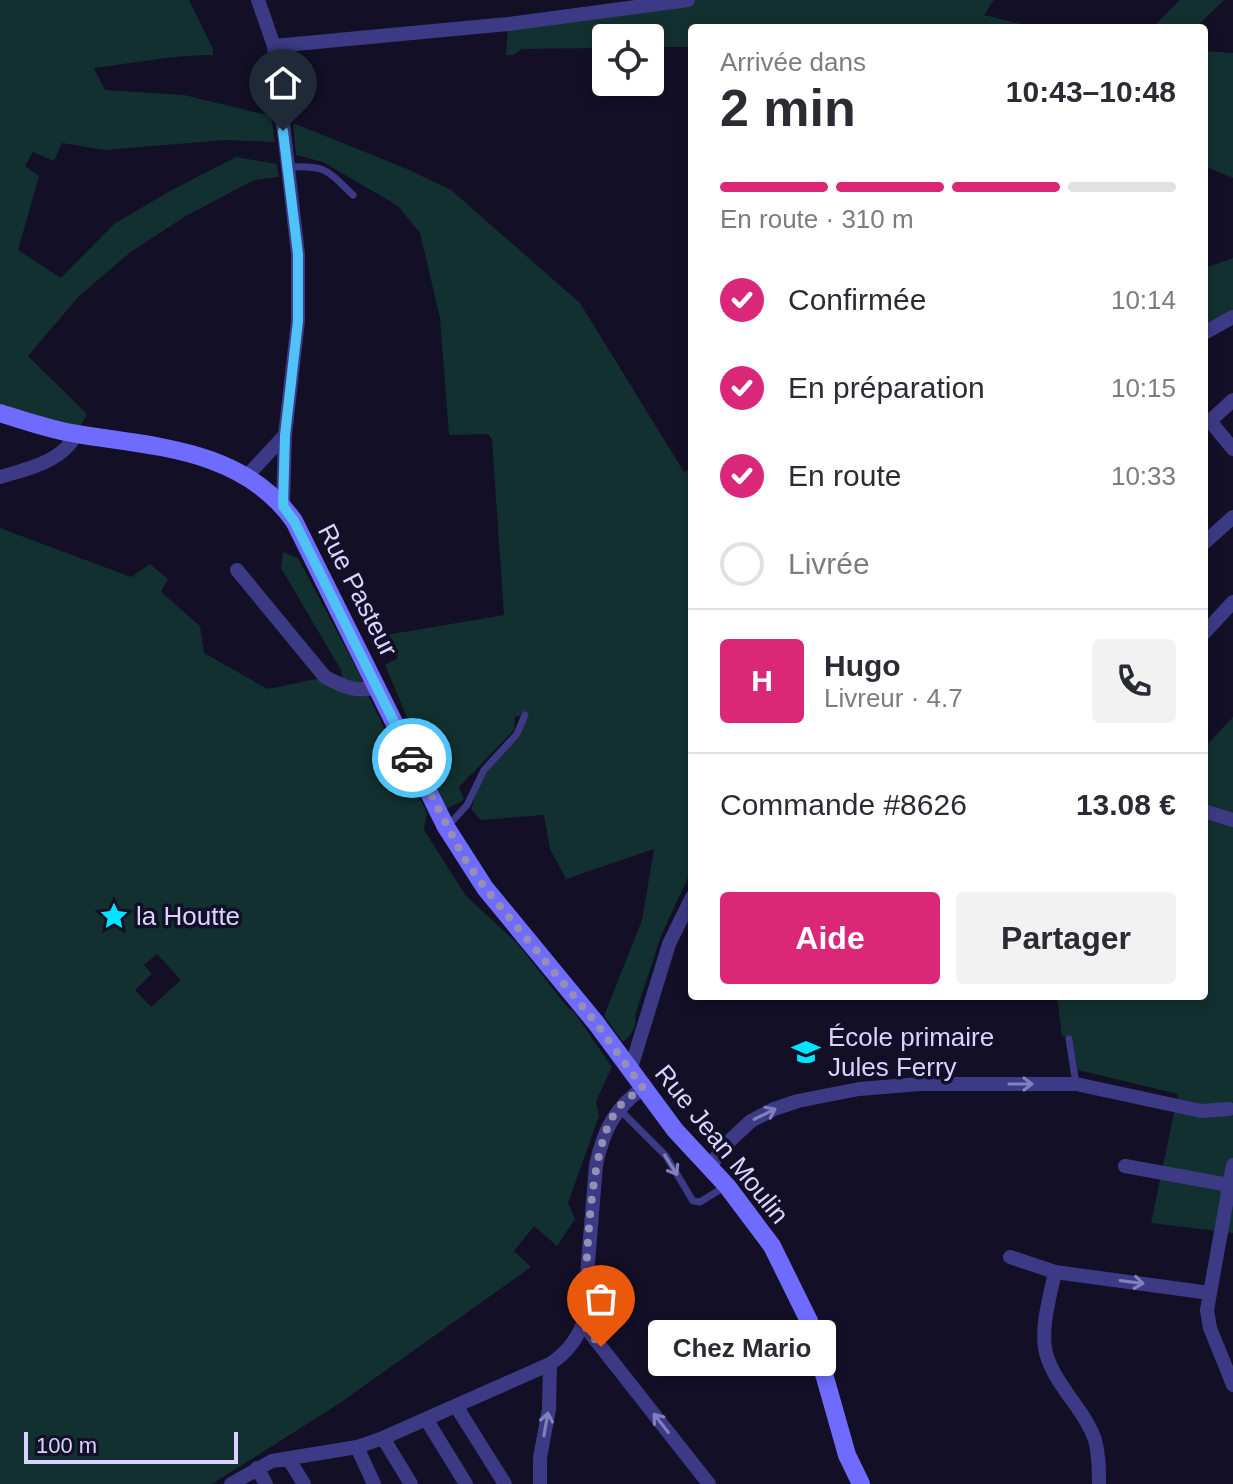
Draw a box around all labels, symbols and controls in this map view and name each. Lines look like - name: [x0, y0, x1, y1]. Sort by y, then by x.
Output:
- map controls: [592, 24, 664, 96]
- button: locate: [592, 24, 664, 96]
- text: Arrivée dans: [720, 47, 866, 77]
- pin: [249, 49, 317, 131]
- icon: home: [261, 61, 305, 105]
- text: 10:43–10:48: [1006, 75, 1176, 108]
- text: 2 min: [720, 79, 856, 137]
- text: En route · 310 m: [720, 204, 914, 234]
- icon: check: [720, 278, 764, 322]
- text: Confirmée: [788, 283, 926, 316]
- text: 10:14: [1111, 285, 1176, 315]
- icon: check: [720, 366, 764, 410]
- text: En préparation: [788, 371, 985, 404]
- text: 10:15: [1111, 373, 1176, 403]
- icon: check: [720, 454, 764, 498]
- text: En route: [788, 459, 901, 492]
- text: 10:33: [1111, 461, 1176, 491]
- street label: Rue Pasteur: [312, 519, 404, 661]
- text: Livrée: [788, 547, 870, 580]
- button: phone: [1092, 639, 1176, 723]
- text: Hugo: [824, 649, 901, 682]
- text: H: [751, 664, 773, 697]
- text: Livreur · 4.7: [824, 683, 963, 713]
- courier: [372, 718, 452, 798]
- icon: car: [390, 736, 434, 780]
- text: Commande #8626: [720, 788, 967, 821]
- text: 13.08 €: [1076, 788, 1176, 821]
- button: Aide: [720, 892, 940, 984]
- button: Partager: [956, 892, 1176, 984]
- place icon: la Houtte: [99, 901, 129, 931]
- place label: la Houtte: [136, 901, 240, 931]
- place label: École primaire Jules Ferry: [828, 1022, 994, 1082]
- school or university icon: École primaire Jules Ferry: [791, 1037, 821, 1067]
- street label: Rue Jean Moulin: [649, 1059, 795, 1229]
- one-way arrow: [1007, 1076, 1034, 1092]
- one-way arrow: [753, 1106, 777, 1121]
- one-way arrow: [663, 1153, 679, 1176]
- pin: [567, 1265, 635, 1347]
- one-way arrow: [1118, 1275, 1145, 1290]
- icon: bag: [579, 1277, 623, 1321]
- callout: Chez Mario: [649, 1319, 837, 1375]
- text: Chez Mario: [673, 1333, 811, 1363]
- one-way arrow: [540, 1412, 555, 1438]
- one-way arrow: [652, 1413, 669, 1434]
- scale bar: [24, 1428, 238, 1464]
- text: 100 m: [36, 1433, 97, 1458]

